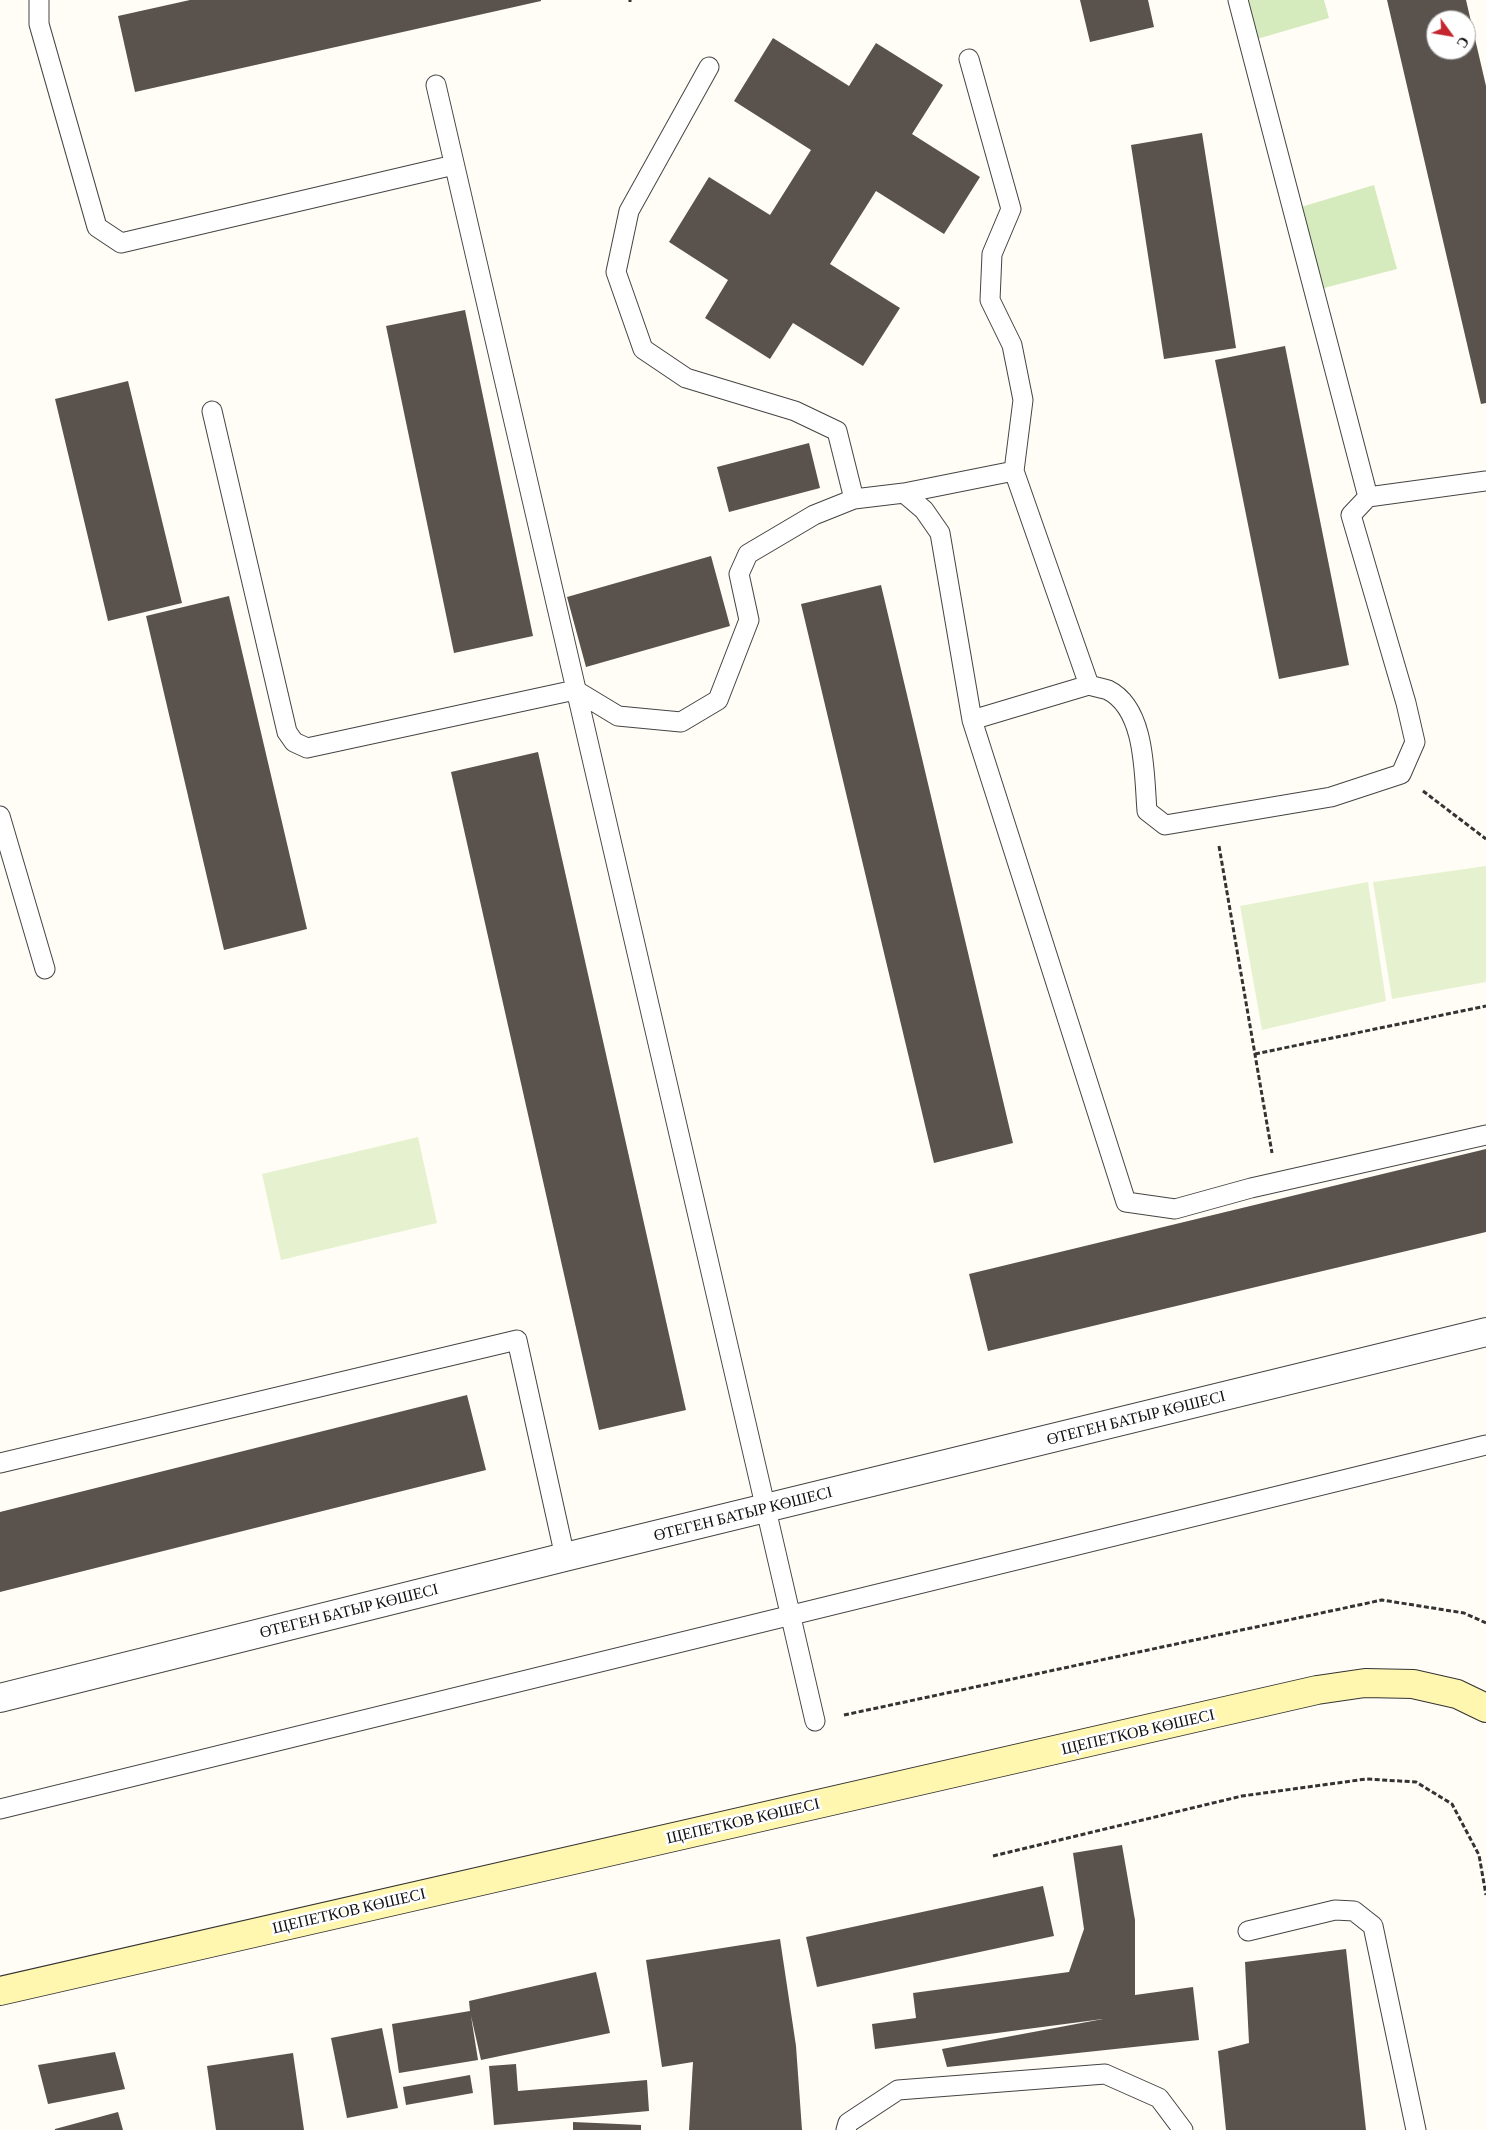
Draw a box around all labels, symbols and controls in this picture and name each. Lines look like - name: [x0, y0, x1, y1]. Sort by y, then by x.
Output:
- north arrow: [1426, 10, 1476, 60]
- text: С: [1453, 34, 1472, 51]
- street label: ӨТЕГЕН БАТЫР КӨШЕСІ: [1045, 1386, 1227, 1450]
- street label: ӨТЕГЕН БАТЫР КӨШЕСІ: [652, 1482, 834, 1546]
- street label: ӨТЕГЕН БАТЫР КӨШЕСІ: [258, 1579, 440, 1643]
- street label: ЩЕПЕТКОВ КӨШЕСІ: [1060, 1705, 1216, 1759]
- street label: ЩЕПЕТКОВ КӨШЕСІ: [665, 1794, 821, 1848]
- street label: ЩЕПЕТКОВ КӨШЕСІ: [271, 1884, 427, 1938]

